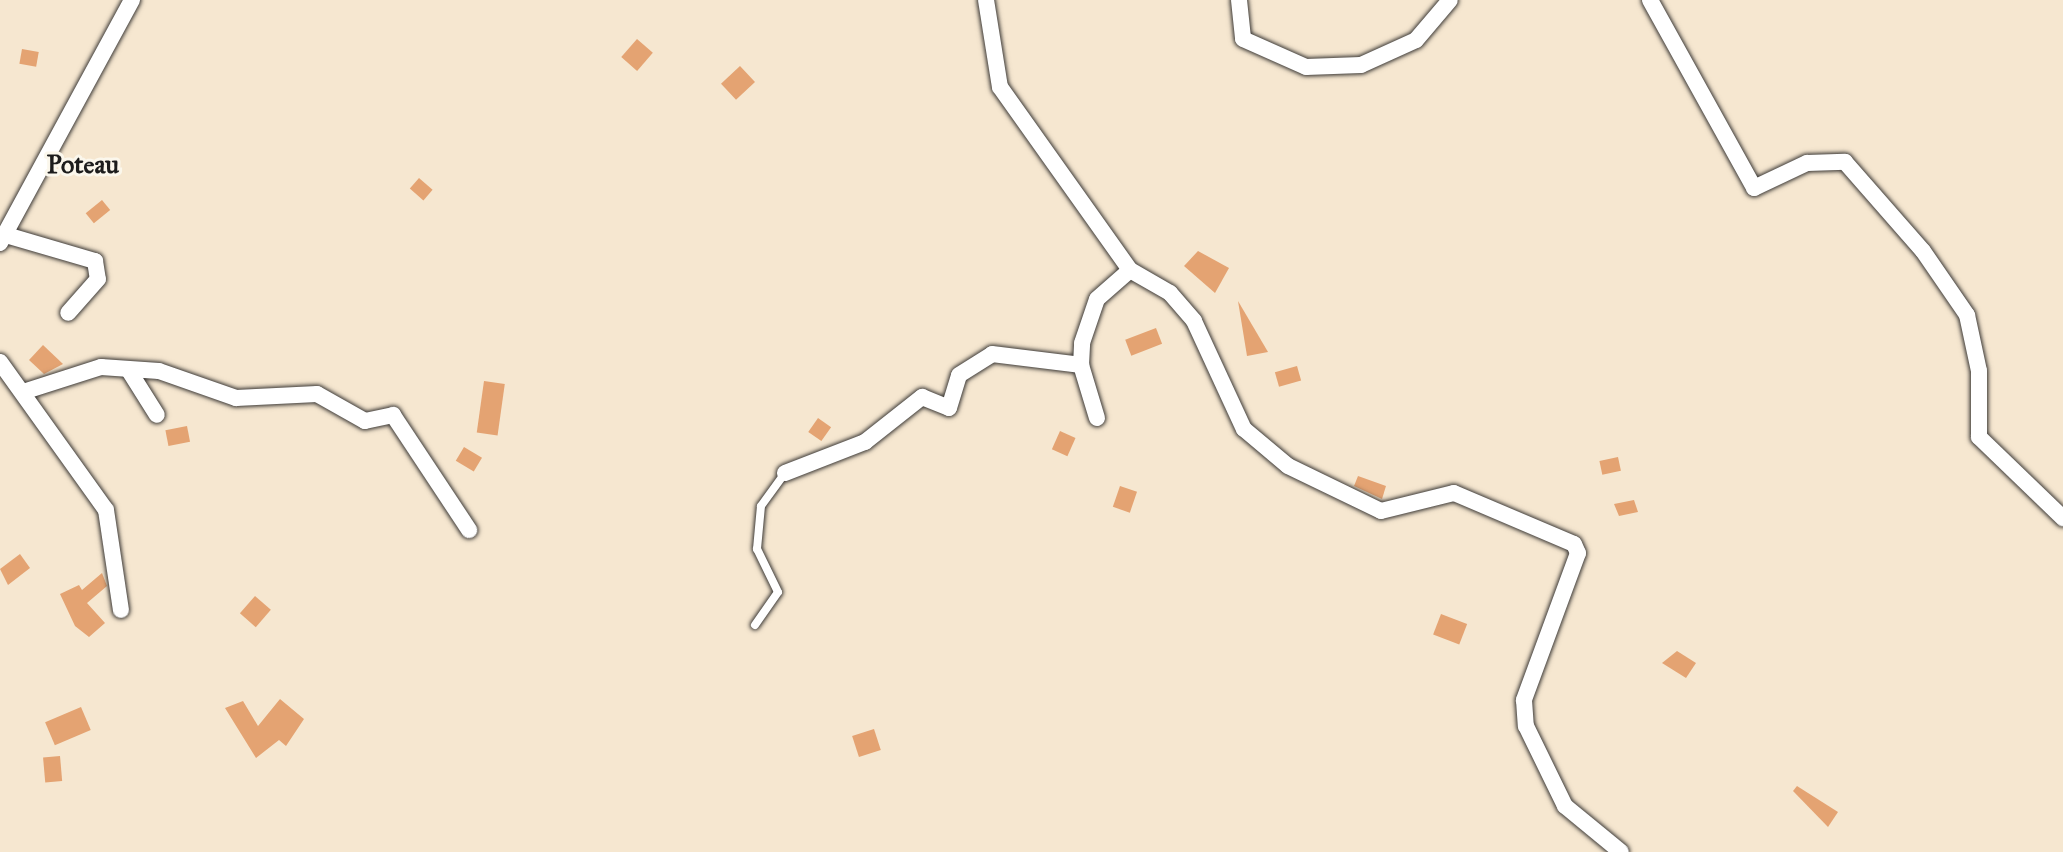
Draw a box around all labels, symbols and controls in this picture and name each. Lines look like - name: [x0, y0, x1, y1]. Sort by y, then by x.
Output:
- district label: Poteau: [47, 149, 119, 181]

